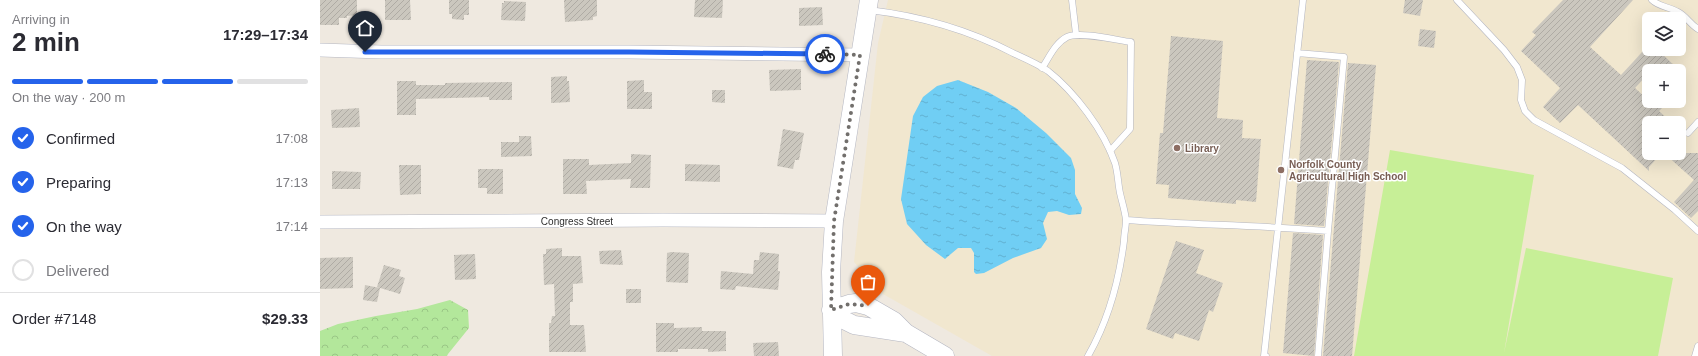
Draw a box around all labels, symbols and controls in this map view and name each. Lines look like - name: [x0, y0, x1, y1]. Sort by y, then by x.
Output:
- pin: [348, 11, 382, 52]
- text: Arriving in: [12, 12, 70, 27]
- map controls: [1642, 12, 1686, 160]
- button: layers: [1642, 12, 1686, 56]
- icon: home: [354, 17, 376, 39]
- text: 17:29–17:34: [223, 26, 308, 43]
- text: 2 min: [12, 27, 80, 57]
- courier: [805, 34, 845, 74]
- icon: bike: [814, 43, 836, 65]
- button: +: [1642, 64, 1686, 108]
- text: On the way · 200 m: [12, 90, 125, 105]
- button: −: [1642, 116, 1686, 160]
- icon: check: [12, 127, 34, 149]
- text: Confirmed: [46, 130, 115, 147]
- text: 17:08: [275, 131, 308, 146]
- marker: Library: [1172, 143, 1182, 153]
- place label: Library: [1185, 143, 1219, 154]
- place label: Norfolk County Agricultural High School: [1289, 159, 1406, 182]
- marker: Norfolk County Agricultural High School: [1276, 165, 1286, 175]
- icon: check: [12, 171, 34, 193]
- text: Preparing: [46, 174, 111, 191]
- text: 17:13: [275, 175, 308, 190]
- icon: check: [12, 215, 34, 237]
- street label: Congress Street: [541, 216, 613, 227]
- text: On the way: [46, 218, 122, 235]
- text: 17:14: [275, 219, 308, 234]
- text: Delivered: [46, 262, 109, 279]
- pin: [851, 265, 885, 306]
- icon: bag: [857, 271, 879, 293]
- text: Order #7148: [12, 310, 96, 327]
- text: $29.33: [262, 310, 308, 327]

